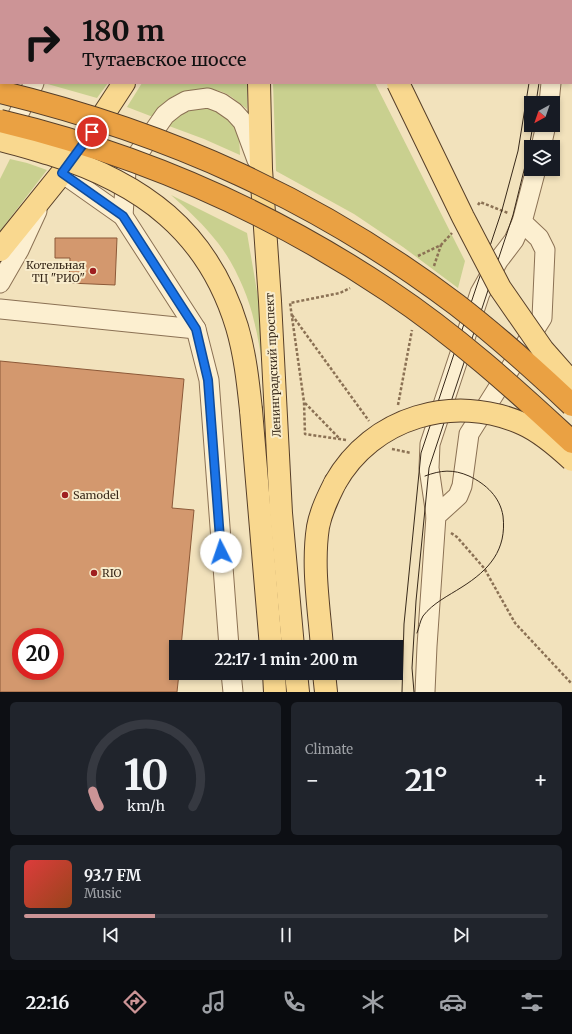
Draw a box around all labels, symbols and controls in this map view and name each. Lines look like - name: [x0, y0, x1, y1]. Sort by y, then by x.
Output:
- text: 180 m: [82, 13, 165, 49]
- icon: right: [16, 16, 68, 68]
- text: Тутаевское шоссе: [82, 48, 246, 71]
- north arrow: [524, 96, 560, 132]
- map controls: [524, 96, 560, 176]
- pin: [75, 115, 109, 149]
- icon: arrive: [81, 121, 103, 143]
- button: layers: [524, 140, 560, 176]
- place label: Котельная ТЦ "РИО": [26, 258, 85, 285]
- marker: Котельная ТЦ "РИО": [88, 266, 98, 276]
- street label: Ленинградский проспект: [262, 292, 284, 438]
- place label: Samodel: [73, 488, 120, 502]
- marker: Samodel: [60, 490, 70, 500]
- position arrow: [200, 531, 242, 573]
- place label: RIO: [102, 566, 121, 580]
- marker: RIO: [89, 568, 99, 578]
- speed limit sign: 20: [12, 628, 64, 680]
- text: 22:17 · 1 min · 200 m: [214, 650, 358, 669]
- text: Climate: [305, 741, 353, 758]
- text: 10: [123, 748, 168, 800]
- text: 21°: [405, 761, 448, 799]
- text: −: [305, 766, 320, 794]
- text: +: [533, 766, 548, 794]
- text: km/h: [127, 796, 165, 814]
- text: 93.7 FM: [84, 866, 141, 885]
- text: Music: [84, 885, 122, 902]
- icon: previous: [100, 924, 122, 946]
- icon: pause: [275, 924, 297, 946]
- icon: next: [450, 924, 472, 946]
- icon: directions: [121, 988, 149, 1016]
- icon: music: [200, 988, 228, 1016]
- icon: phone: [280, 988, 308, 1016]
- icon: climate: [359, 988, 387, 1016]
- icon: car: [439, 988, 467, 1016]
- icon: filters: [518, 988, 546, 1016]
- text: 22:16: [26, 991, 69, 1014]

